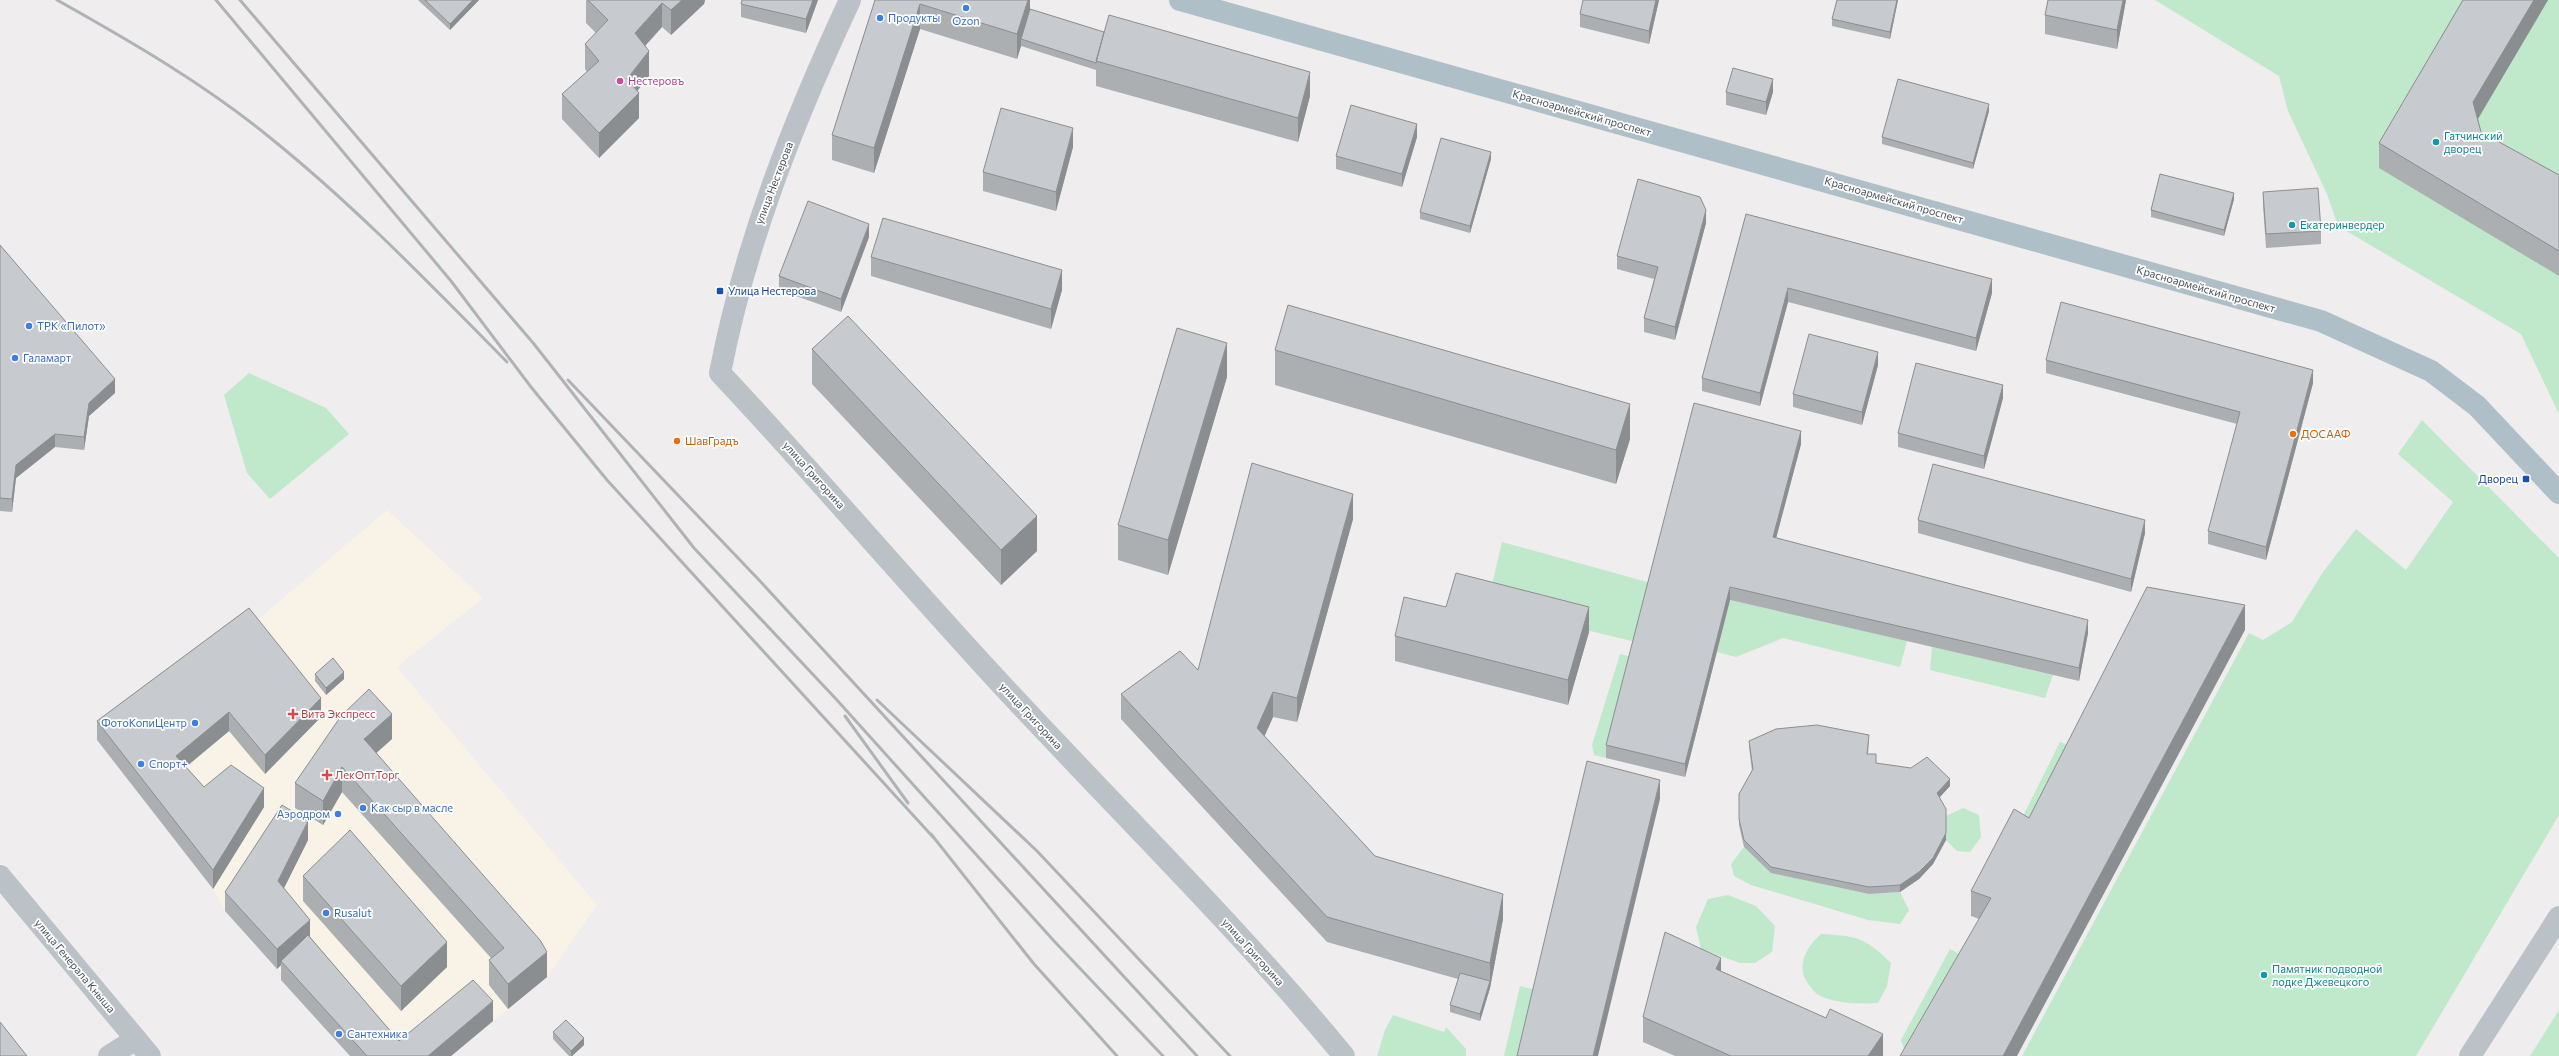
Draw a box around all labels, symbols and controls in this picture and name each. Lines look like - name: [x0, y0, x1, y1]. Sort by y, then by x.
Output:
- marker: Ozon: [961, 3, 971, 13]
- place label: Продукты: [888, 11, 940, 24]
- marker: Продукты: [875, 13, 885, 23]
- place label: Ozon: [952, 14, 980, 27]
- place label: Нестеровъ: [628, 74, 684, 87]
- marker: Нестеровъ: [615, 76, 625, 86]
- street label: Красноармейский проспект: [1511, 86, 1653, 139]
- place label: Гатчинский дворец: [2444, 129, 2503, 155]
- marker: Гатчинский дворец: [2431, 137, 2441, 147]
- street label: улица Нестерова: [752, 140, 795, 226]
- street label: Красноармейский проспект: [1823, 173, 1965, 226]
- place label: Екатеринвердер: [2300, 218, 2385, 231]
- marker: Екатеринвердер: [2287, 220, 2297, 230]
- street label: Красноармейский проспект: [2135, 262, 2277, 315]
- place label: Улица Нестерова: [728, 284, 816, 297]
- marker: Улица Нестерова: [715, 286, 725, 296]
- place label: ТРК «Пилот»: [37, 319, 105, 332]
- marker: ТРК «Пилот»: [24, 321, 34, 331]
- place label: Галамарт: [23, 351, 71, 364]
- marker: Галамарт: [10, 353, 20, 363]
- place label: ДОСААФ: [2301, 427, 2350, 440]
- marker: ДОСААФ: [2288, 429, 2298, 439]
- place label: ШавГрадъ: [685, 434, 739, 447]
- marker: ШавГрадъ: [672, 436, 682, 446]
- street label: улица Григорина: [781, 438, 848, 511]
- place label: Дворец: [2478, 472, 2519, 485]
- marker: Дворец: [2521, 474, 2531, 484]
- street label: улица Григорина: [997, 680, 1066, 752]
- place label: Вита Экспресс: [301, 707, 375, 720]
- marker: Вита Экспресс: [288, 709, 298, 719]
- place label: ФотоКопиЦентр: [101, 716, 187, 729]
- marker: ФотоКопиЦентр: [190, 718, 200, 728]
- place label: Спорт+: [149, 757, 187, 770]
- marker: Спорт+: [136, 759, 146, 769]
- place label: ЛекОптТорг: [335, 768, 400, 781]
- marker: ЛекОптТорг: [322, 770, 332, 780]
- place label: Как сыр в масле: [371, 801, 453, 814]
- marker: Как сыр в масле: [358, 803, 368, 813]
- place label: Аэродром: [277, 807, 330, 820]
- marker: Аэродром: [333, 809, 343, 819]
- place label: Rusalut: [334, 906, 372, 919]
- marker: Rusalut: [321, 908, 331, 918]
- street label: улица Григорина: [1220, 915, 1287, 988]
- street label: улица Генерала Кныша: [32, 916, 118, 1015]
- place label: Памятник подводной лодке Джевецкого: [2272, 962, 2382, 988]
- marker: Памятник подводной лодке Джевецкого: [2259, 970, 2269, 980]
- place label: Сантехника: [347, 1027, 407, 1040]
- marker: Сантехника: [334, 1029, 344, 1039]

